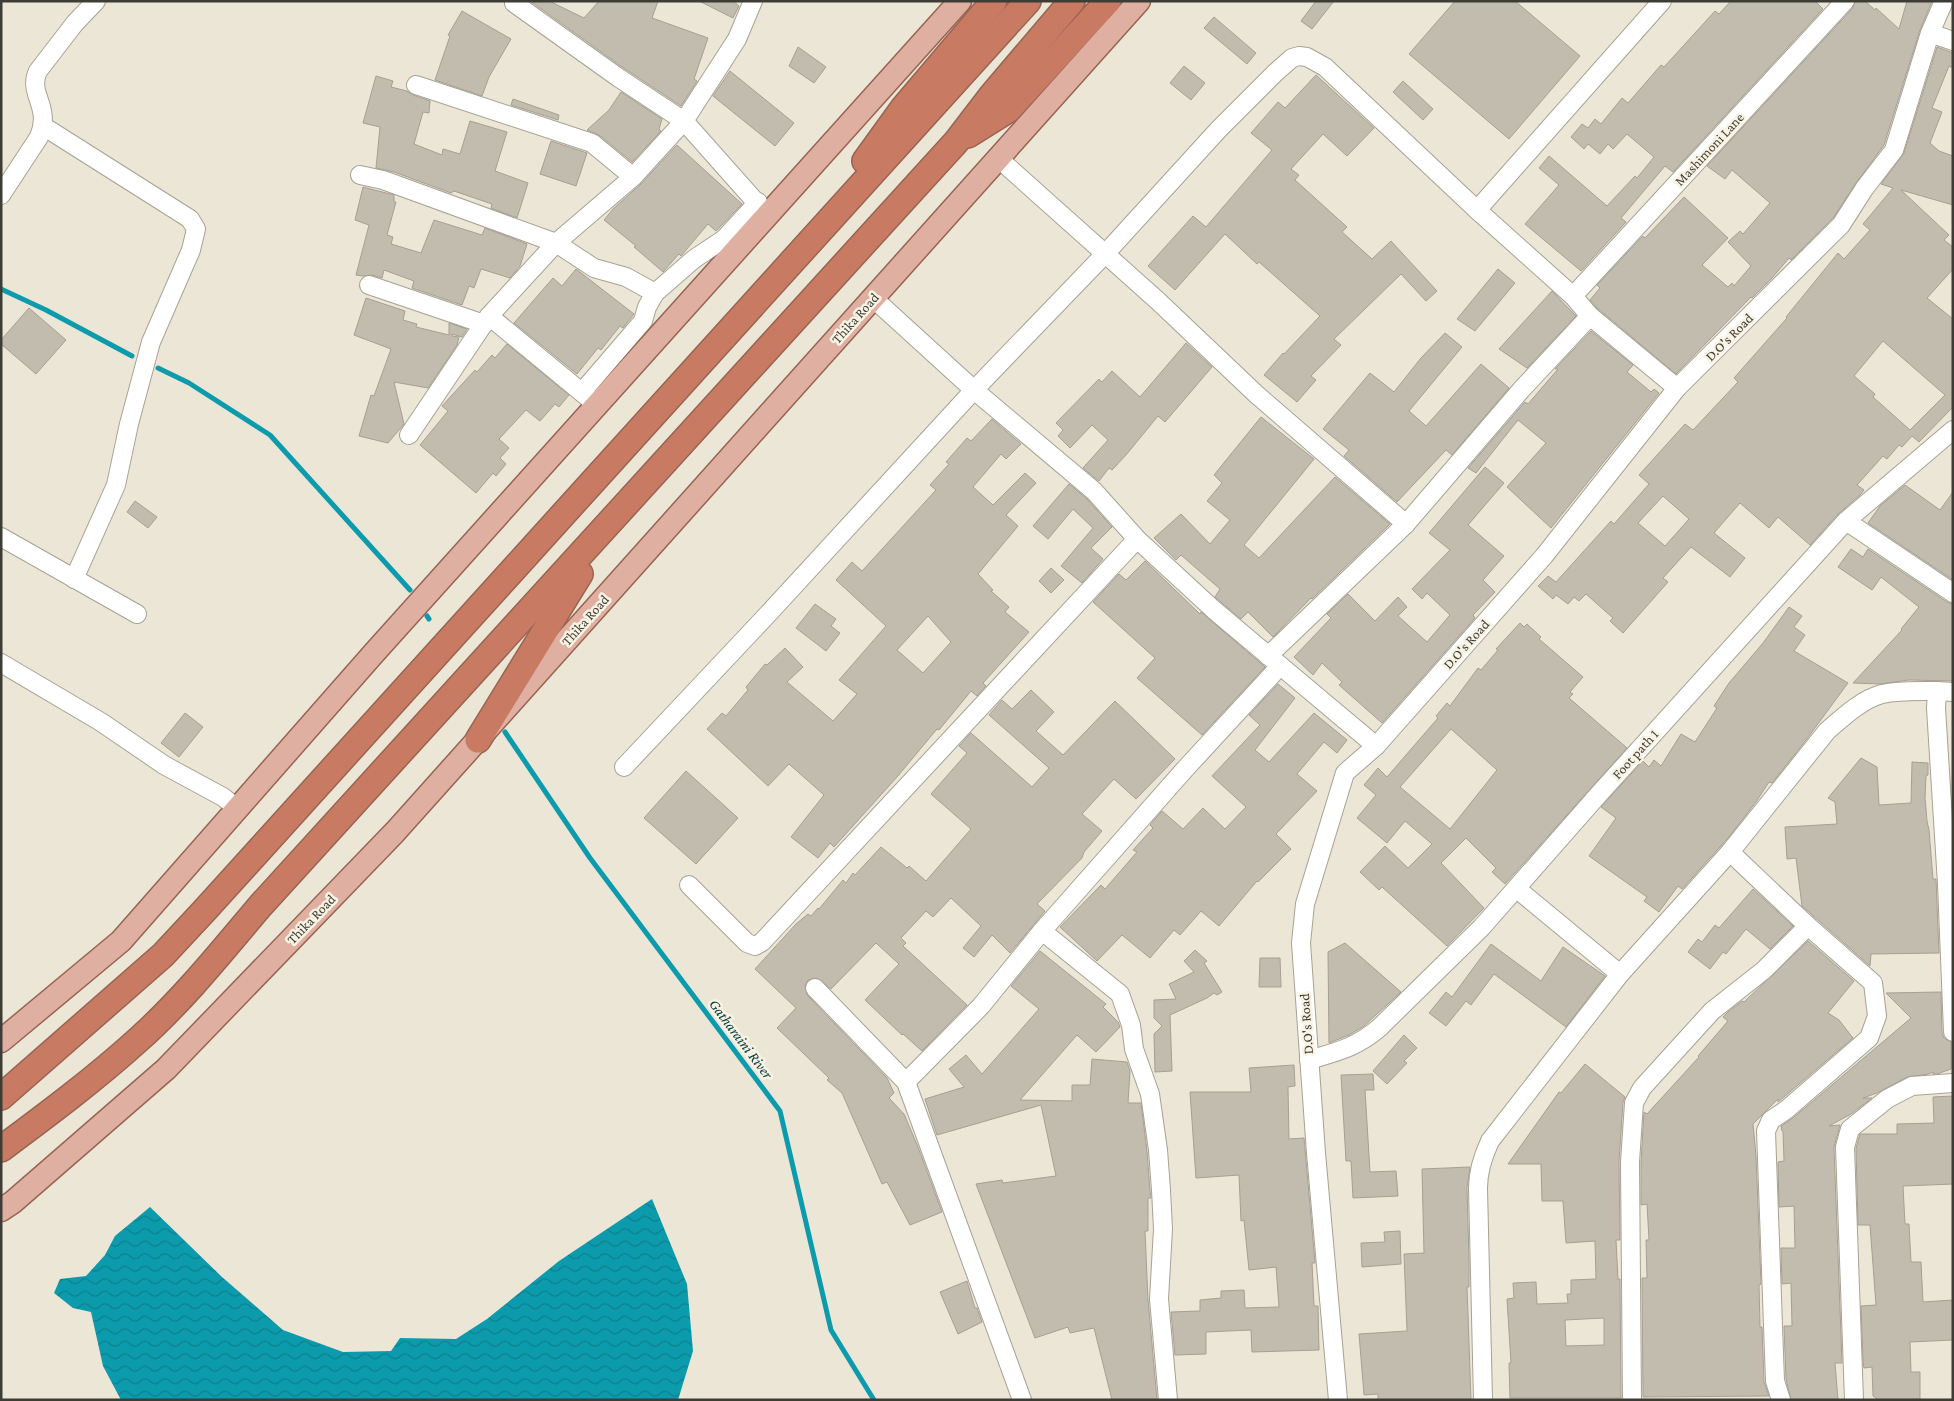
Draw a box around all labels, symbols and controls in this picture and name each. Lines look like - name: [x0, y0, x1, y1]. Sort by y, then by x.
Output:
- street label: Mashimoni Lane: [1671, 109, 1747, 189]
- street label: Thika Road: [828, 289, 882, 347]
- street label: D.O's Road: [1702, 309, 1757, 364]
- street label: Thika Road: [558, 591, 612, 649]
- street label: D.O's Road: [1440, 616, 1493, 672]
- street label: Foot path 1: [1609, 726, 1662, 782]
- street label: Thika Road: [283, 890, 339, 947]
- street label: D.O's Road: [1296, 992, 1316, 1055]
- water label: Gatharaini River: [706, 996, 776, 1082]

